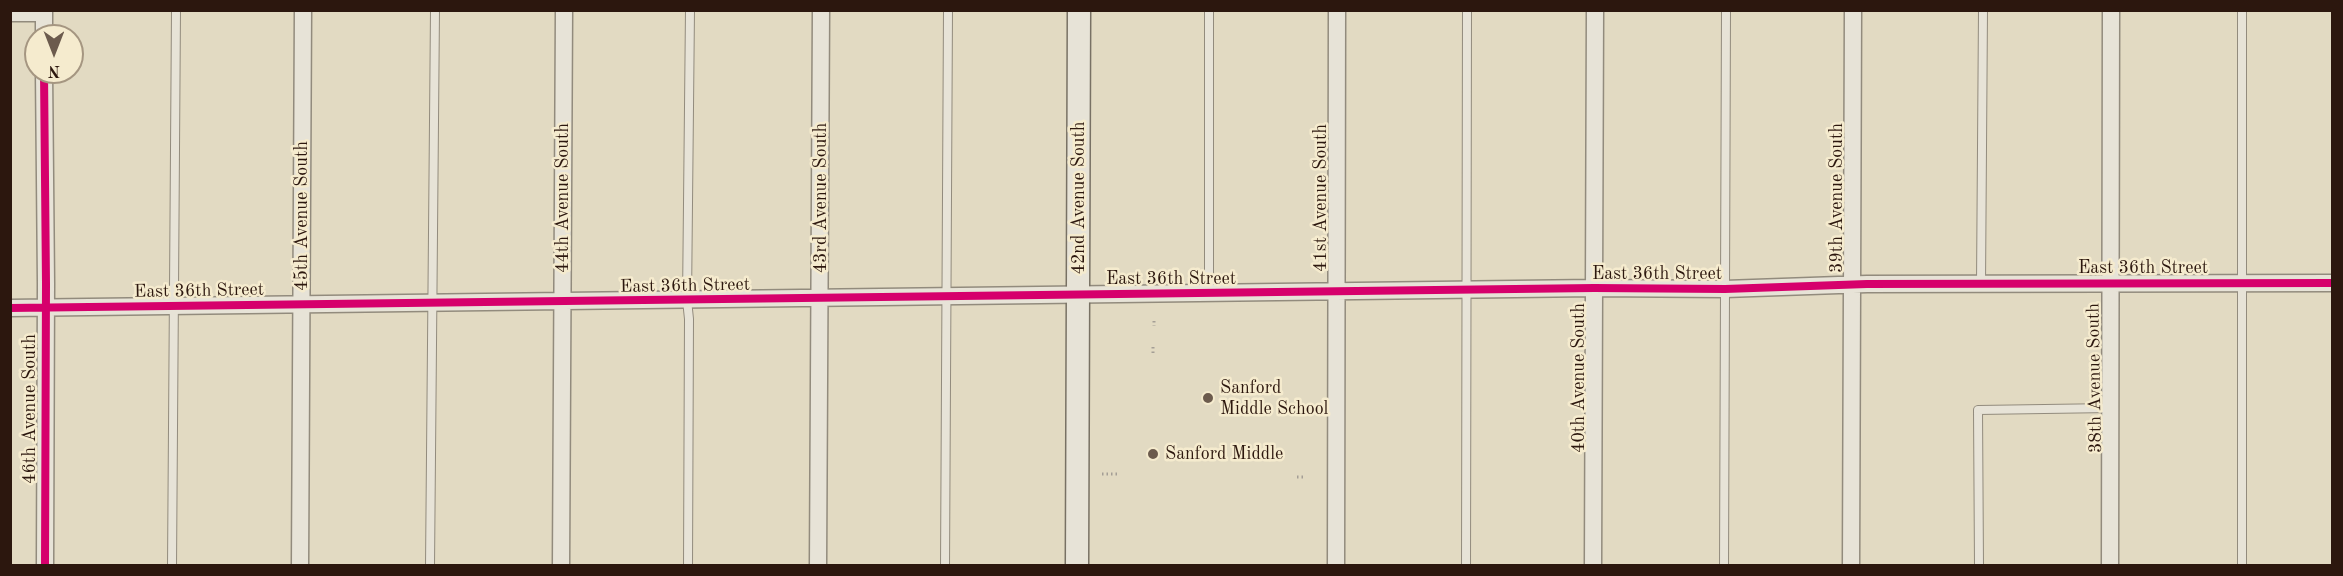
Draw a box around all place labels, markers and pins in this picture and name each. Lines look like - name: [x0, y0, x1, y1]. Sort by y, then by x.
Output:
- place label: Sanford Middle School: [1220, 377, 1328, 420]
- marker: Sanford Middle School: [1201, 391, 1215, 405]
- place label: Sanford Middle: [1165, 443, 1283, 465]
- marker: Sanford Middle: [1146, 447, 1160, 461]

